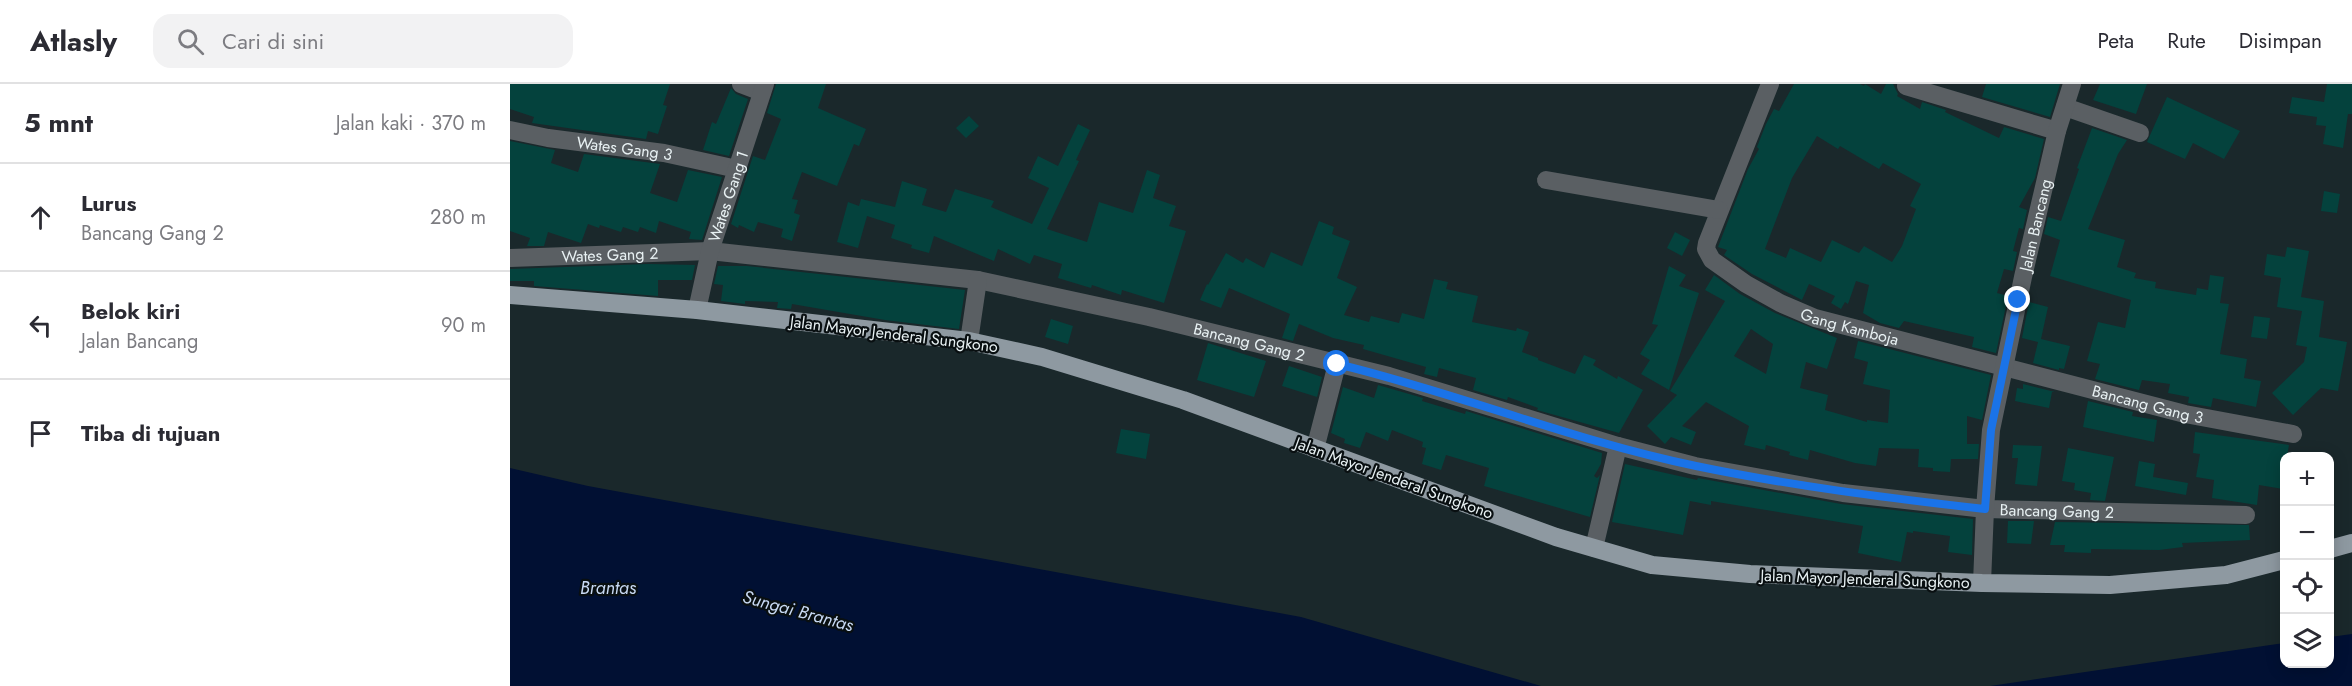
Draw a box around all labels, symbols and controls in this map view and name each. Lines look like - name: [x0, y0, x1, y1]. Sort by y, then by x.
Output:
- search box: [153, 14, 573, 68]
- text: Atlasly: [30, 21, 117, 62]
- icon: search: [174, 25, 207, 58]
- text: Cari di sini: [222, 25, 324, 57]
- text: Peta: [2097, 26, 2134, 56]
- text: Rute: [2167, 26, 2206, 56]
- text: Disimpan: [2239, 26, 2322, 56]
- text: 5 mnt: [24, 104, 93, 142]
- text: Jalan kaki · 370 m: [336, 109, 486, 138]
- street label: Wates Gang 3: [575, 130, 675, 166]
- street label: Wates Gang 1: [702, 148, 754, 245]
- street label: Jalan Bancang: [2013, 177, 2057, 275]
- text: Lurus: [81, 187, 137, 219]
- icon: ahead: [24, 201, 57, 234]
- text: 280 m: [430, 203, 486, 232]
- text: Bancang Gang 2: [81, 219, 224, 248]
- street label: Wates Gang 2: [561, 241, 659, 268]
- route end: [2004, 286, 2030, 312]
- text: Belok kiri: [81, 295, 180, 327]
- street label: Gang Kamboja: [1797, 302, 1901, 351]
- icon: left: [24, 309, 57, 342]
- street label: Jalan Mayor Jenderal Sungkono: [787, 310, 1000, 358]
- text: 90 m: [441, 311, 486, 340]
- street label: Bancang Gang 2: [1191, 317, 1308, 366]
- text: Jalan Bancang: [81, 327, 199, 356]
- route start: [1323, 350, 1349, 376]
- street label: Bancang Gang 3: [2090, 379, 2205, 429]
- icon: arrive: [24, 417, 57, 450]
- text: Tiba di tujuan: [81, 417, 220, 449]
- street label: Jalan Mayor Jenderal Sungkono: [1290, 431, 1497, 525]
- map controls: [2280, 452, 2334, 668]
- button: +: [2280, 452, 2334, 506]
- street label: Bancang Gang 2: [1999, 498, 2114, 523]
- button: −: [2280, 506, 2334, 560]
- button: locate: [2280, 560, 2334, 614]
- street label: Jalan Mayor Jenderal Sungkono: [1758, 564, 1970, 594]
- water label: Brantas: [580, 575, 637, 601]
- water label: Sungai Brantas: [740, 584, 857, 639]
- button: layers: [2280, 614, 2334, 668]

